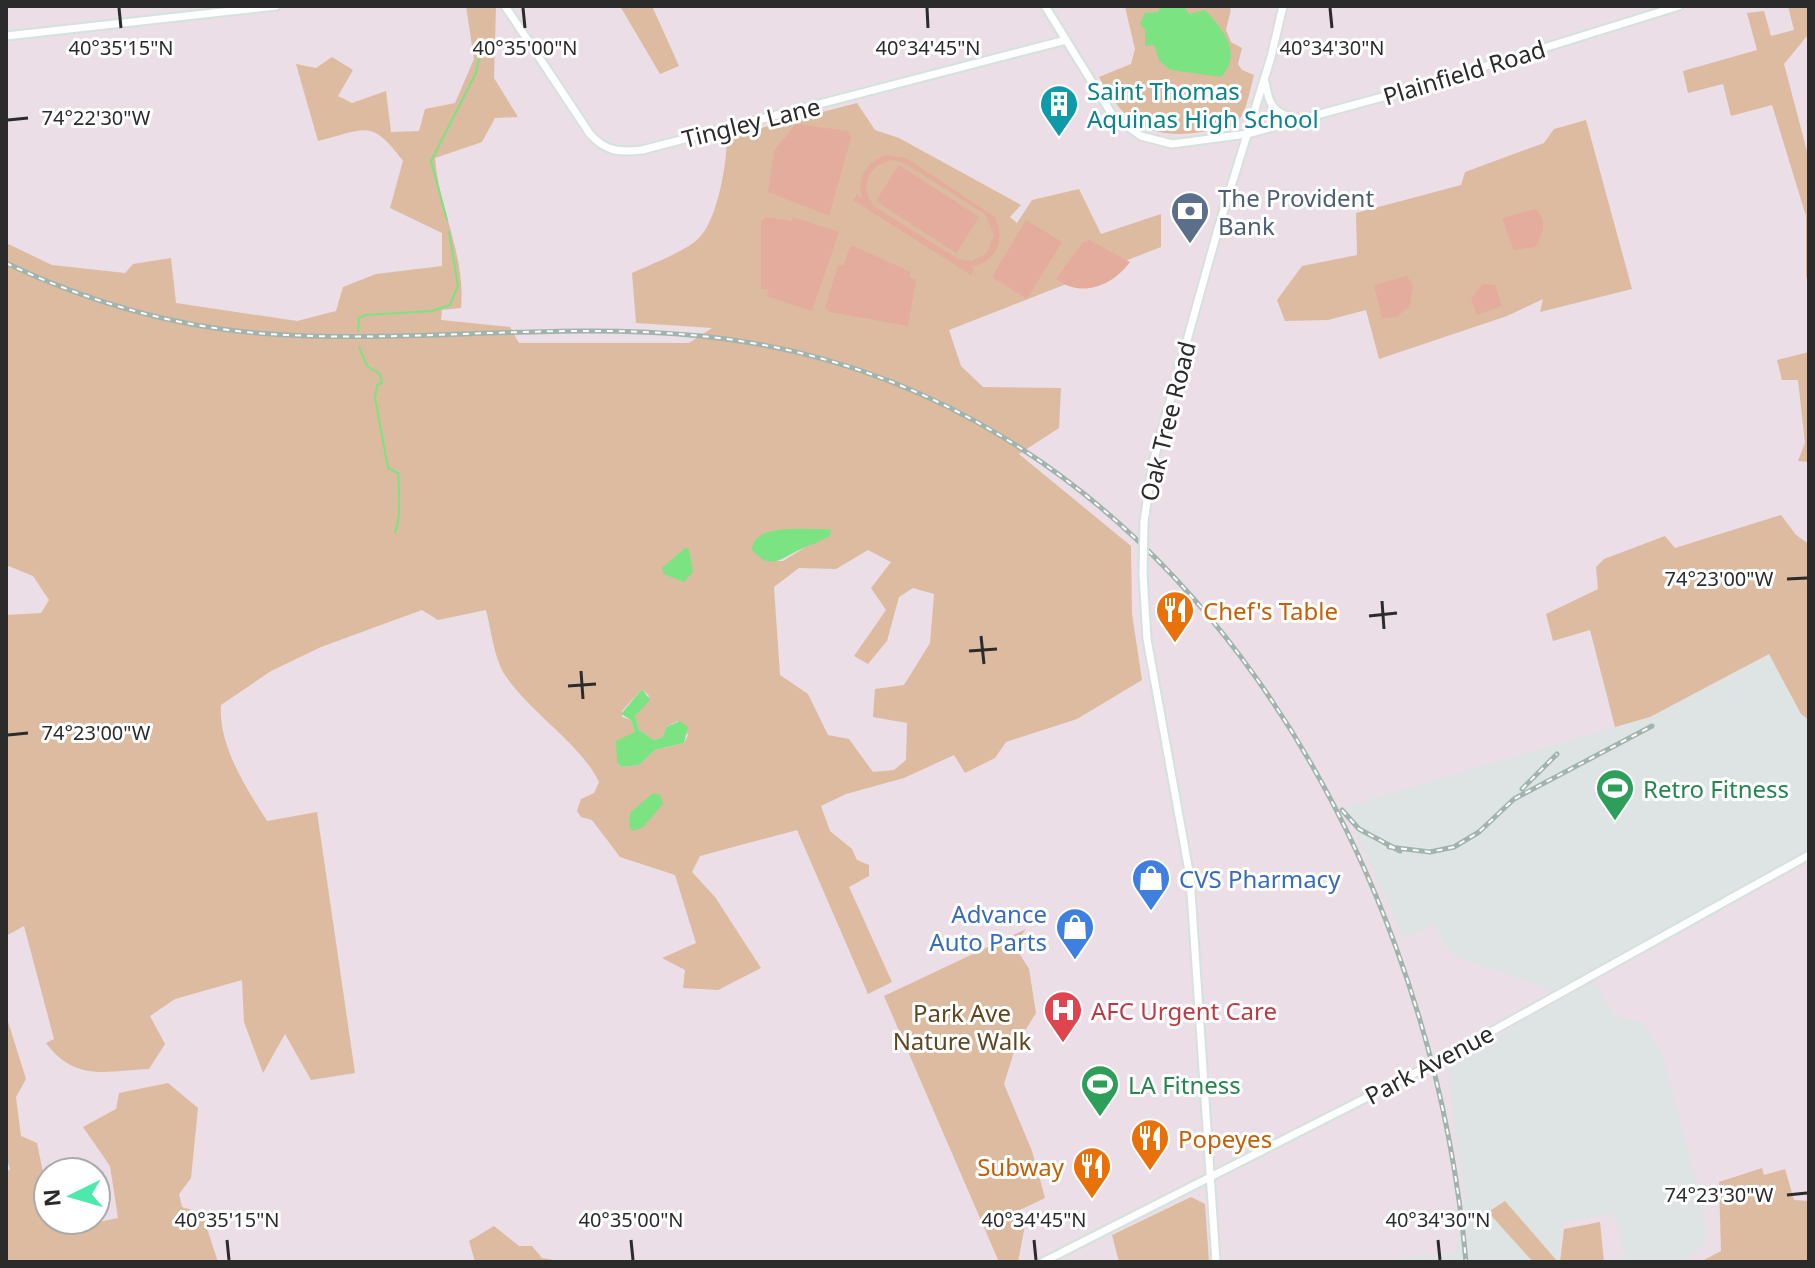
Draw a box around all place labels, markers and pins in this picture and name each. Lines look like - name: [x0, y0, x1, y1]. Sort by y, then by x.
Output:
- place label: Saint Thomas Aquinas High School: [1087, 74, 1319, 135]
- building icon: Saint Thomas Aquinas High School: [1038, 83, 1080, 138]
- place label: The Provident Bank: [1218, 181, 1374, 242]
- bank icon: The Provident Bank: [1169, 190, 1211, 245]
- restaurant icon: Chef's Table: [1154, 589, 1196, 644]
- place label: Chef's Table: [1203, 594, 1338, 627]
- sports icon: Retro Fitness: [1594, 767, 1636, 822]
- place label: Retro Fitness: [1643, 772, 1789, 805]
- shop icon: CVS Pharmacy: [1130, 857, 1172, 912]
- place label: CVS Pharmacy: [1179, 862, 1341, 895]
- place label: Advance Auto Parts: [929, 897, 1047, 958]
- shop icon: Advance Auto Parts: [1054, 906, 1096, 961]
- hospital icon: AFC Urgent Care: [1042, 989, 1084, 1044]
- place label: AFC Urgent Care: [1091, 994, 1277, 1027]
- sports icon: LA Fitness: [1079, 1063, 1121, 1118]
- place label: LA Fitness: [1128, 1068, 1241, 1101]
- restaurant icon: Popeyes: [1129, 1117, 1171, 1172]
- place label: Popeyes: [1178, 1122, 1272, 1155]
- restaurant icon: Subway: [1071, 1145, 1113, 1200]
- place label: Subway: [977, 1150, 1065, 1183]

